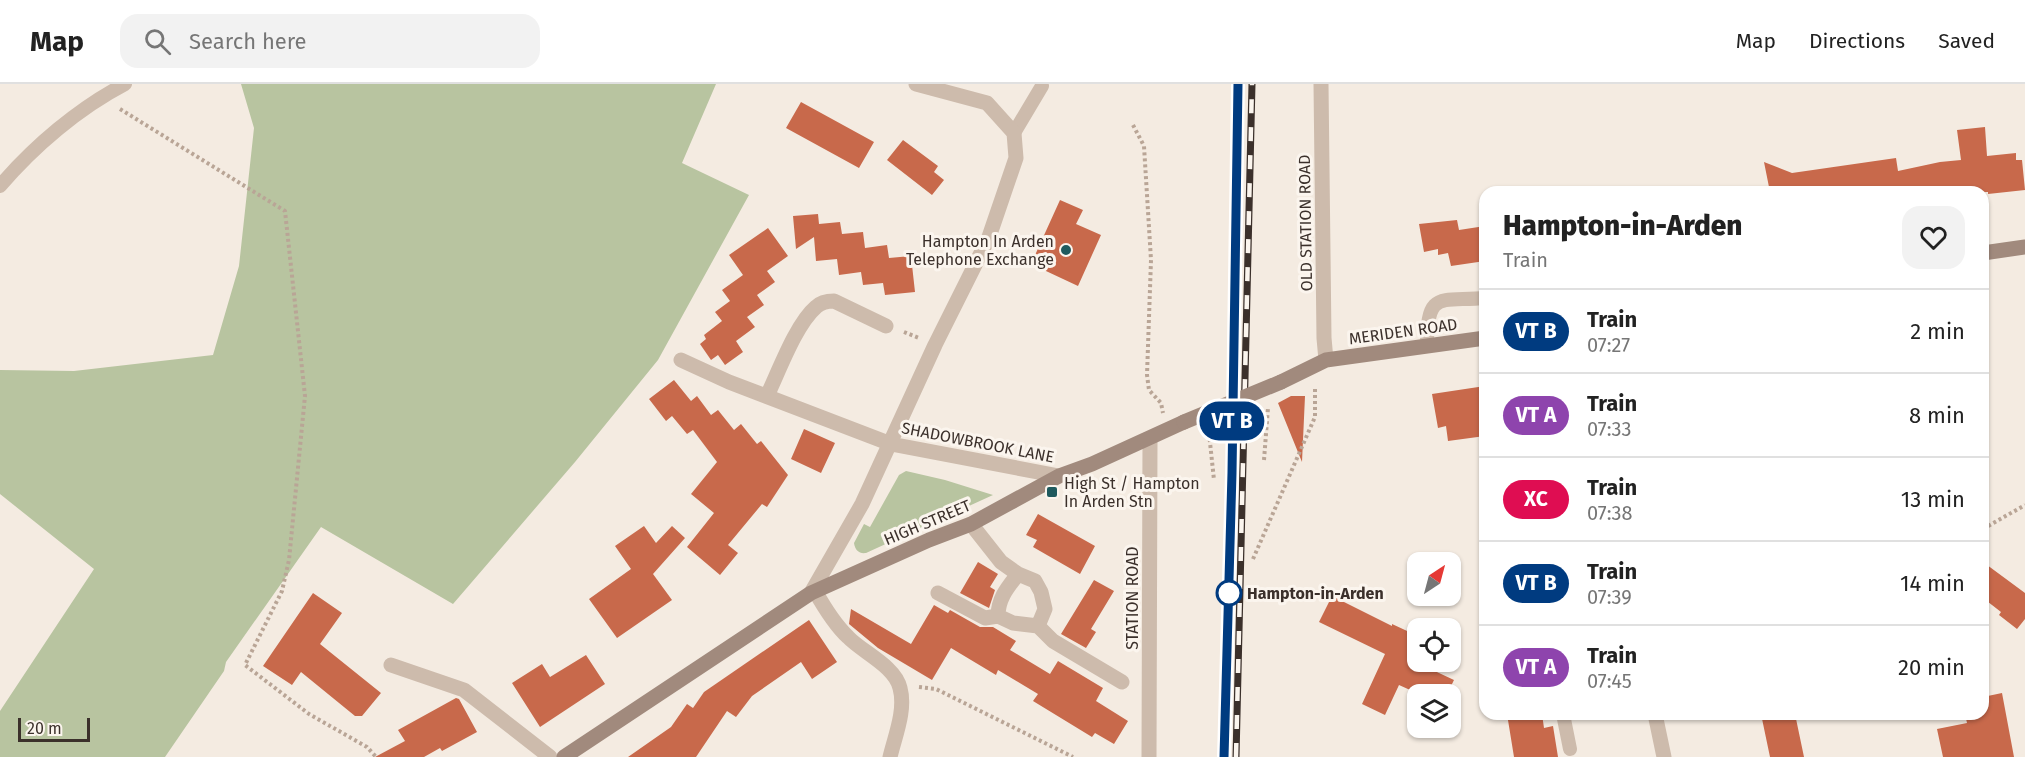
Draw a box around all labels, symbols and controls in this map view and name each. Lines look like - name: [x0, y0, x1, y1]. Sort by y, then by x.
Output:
- search box: [120, 14, 540, 68]
- text: Map: [30, 25, 84, 58]
- icon: search: [141, 25, 174, 58]
- text: Search here: [189, 28, 307, 55]
- text: Map: [1736, 28, 1776, 54]
- text: Directions: [1809, 28, 1905, 54]
- text: Saved: [1938, 28, 1995, 54]
- street label: OLD STATION ROAD: [1295, 154, 1316, 292]
- button: heart: [1902, 206, 1965, 269]
- text: Hampton-in-Arden: [1503, 209, 1742, 242]
- place label: Hampton In Arden Telephone Exchange: [906, 232, 1054, 269]
- marker: Hampton In Arden Telephone Exchange: [1059, 243, 1073, 257]
- text: Train: [1503, 248, 1548, 272]
- text: Train: [1587, 306, 1637, 333]
- street label: MERIDEN ROAD: [1348, 314, 1459, 349]
- text: VT B: [1515, 318, 1557, 344]
- text: 2 min: [1910, 318, 1965, 345]
- text: 07:27: [1587, 333, 1630, 357]
- text: Train: [1587, 390, 1637, 417]
- line badge: VT B: [1190, 402, 1274, 440]
- text: VT A: [1516, 402, 1556, 428]
- text: 8 min: [1909, 402, 1965, 429]
- text: VT B: [1211, 408, 1253, 434]
- text: 07:33: [1587, 417, 1632, 441]
- street label: SHADOWBROOK LANE: [900, 418, 1056, 467]
- place label: High St / Hampton In Arden Stn: [1064, 474, 1200, 511]
- text: Train: [1587, 474, 1637, 501]
- marker: High St / Hampton In Arden Stn: [1045, 485, 1059, 499]
- text: XC: [1524, 486, 1548, 512]
- text: 13 min: [1901, 486, 1965, 513]
- street label: HIGH STREET: [881, 495, 974, 549]
- text: 07:38: [1587, 501, 1633, 525]
- street label: STATION ROAD: [1123, 546, 1142, 650]
- north arrow: [1407, 552, 1461, 606]
- map controls: [1407, 552, 1461, 738]
- text: Train: [1587, 558, 1637, 585]
- text: VT B: [1515, 570, 1557, 596]
- text: 14 min: [1900, 570, 1965, 597]
- marker: Hampton-in-Arden: [1216, 580, 1242, 606]
- place label: Hampton-in-Arden: [1247, 584, 1384, 603]
- text: 07:39: [1587, 585, 1632, 609]
- button: locate: [1407, 618, 1461, 672]
- text: Train: [1587, 642, 1637, 669]
- text: VT A: [1516, 654, 1556, 680]
- text: 20 min: [1898, 654, 1965, 681]
- text: 07:45: [1587, 669, 1632, 693]
- button: layers: [1407, 684, 1461, 738]
- scale bar: [18, 715, 90, 742]
- text: 20 m: [27, 719, 62, 738]

